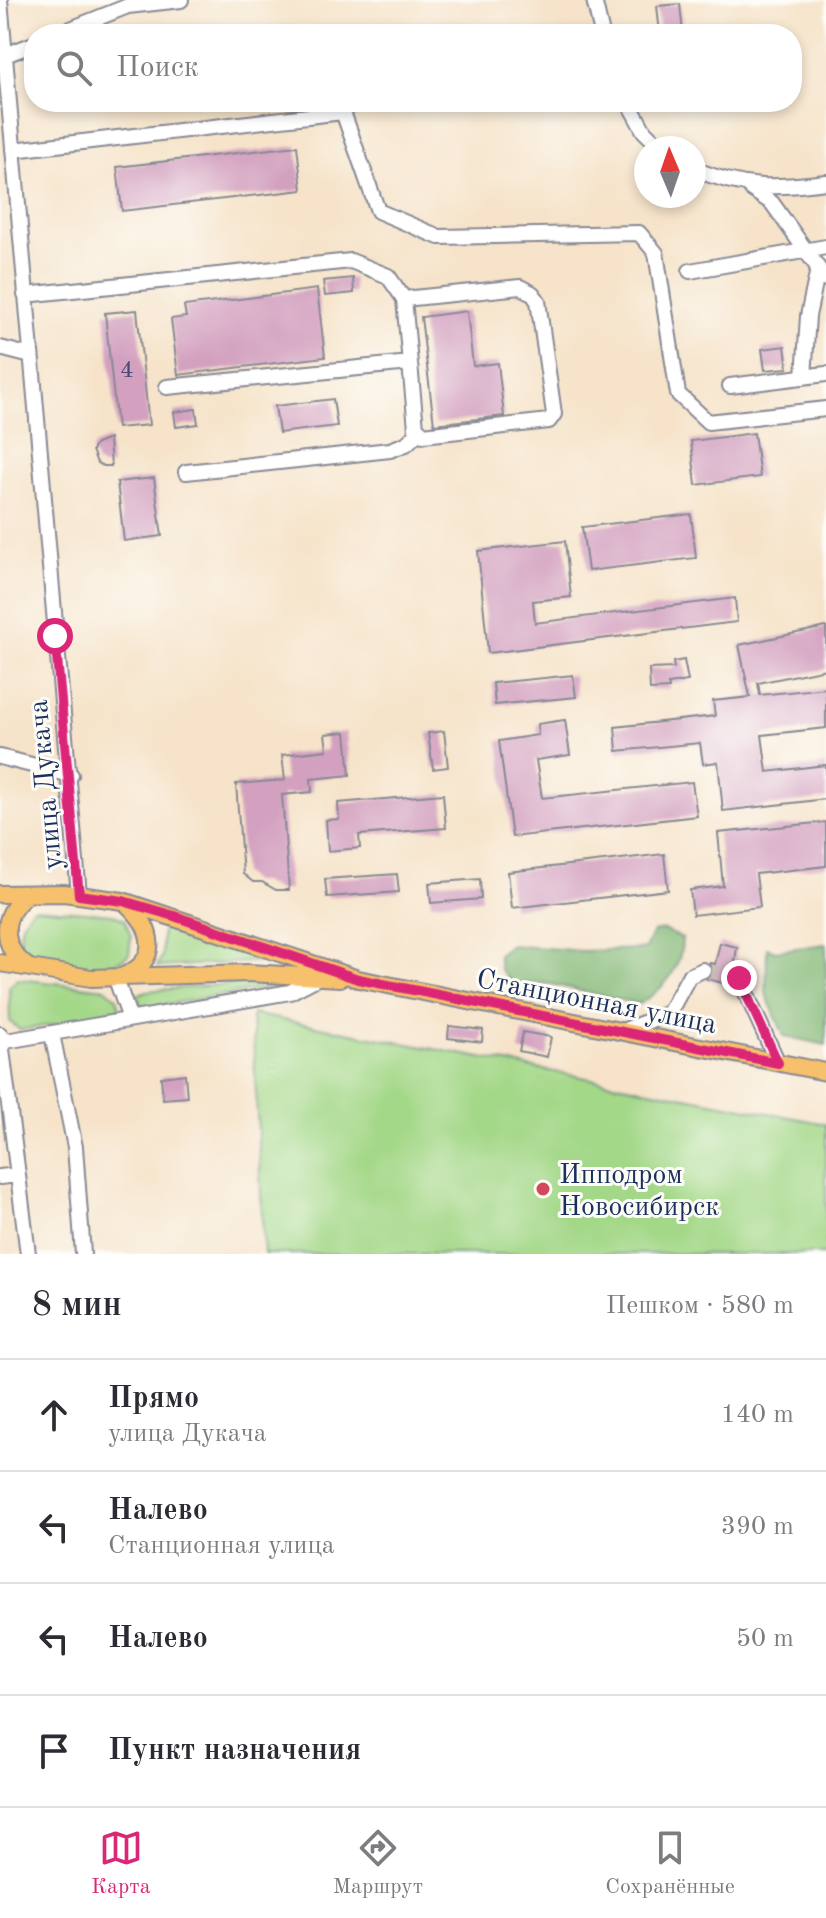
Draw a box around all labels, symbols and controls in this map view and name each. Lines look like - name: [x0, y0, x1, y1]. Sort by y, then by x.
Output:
- search box: [24, 24, 802, 112]
- icon: search: [52, 46, 96, 90]
- text: Поиск: [116, 53, 199, 83]
- north arrow: [634, 136, 706, 208]
- house number: 4: [120, 359, 134, 383]
- route start: [37, 618, 73, 654]
- street label: улица Дукача: [26, 698, 68, 871]
- route end: [721, 960, 757, 996]
- street label: Станционная улица: [474, 966, 719, 1040]
- place label: Ипподром Новосибирск: [559, 1162, 719, 1222]
- marker: Ипподром Новосибирск: [534, 1180, 552, 1198]
- text: 8 мин: [32, 1289, 122, 1323]
- text: Пешком · 580 m: [606, 1293, 794, 1319]
- text: Прямо: [108, 1384, 199, 1414]
- icon: ahead: [32, 1393, 76, 1437]
- text: 140 m: [721, 1402, 794, 1428]
- text: улица Дукача: [108, 1421, 267, 1447]
- text: Налево: [108, 1496, 208, 1526]
- icon: left: [32, 1505, 76, 1549]
- text: 390 m: [721, 1514, 794, 1540]
- text: Станционная улица: [108, 1533, 335, 1559]
- icon: left: [32, 1617, 76, 1661]
- text: Налево: [108, 1624, 208, 1654]
- text: 50 m: [736, 1626, 794, 1652]
- icon: arrive: [32, 1729, 76, 1773]
- text: Пункт назначения: [108, 1736, 361, 1766]
- tab: Карта: [91, 1826, 151, 1901]
- tab: Маршрут: [333, 1826, 423, 1901]
- tab: Сохранённые: [605, 1826, 735, 1901]

